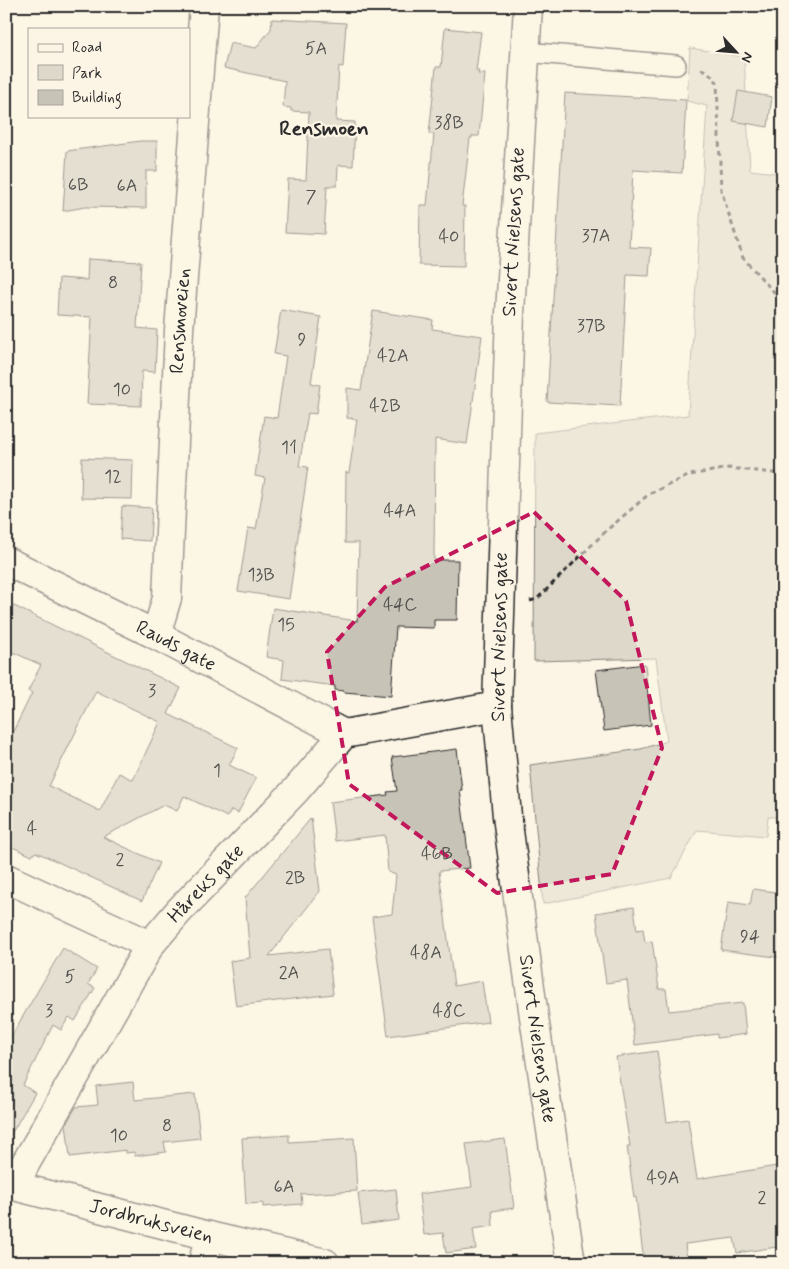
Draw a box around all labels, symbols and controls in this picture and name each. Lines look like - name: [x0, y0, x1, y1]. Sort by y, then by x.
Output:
- legend: [28, 28, 190, 118]
- north arrow: [712, 28, 762, 78]
- house number: 5A: [305, 37, 327, 61]
- text: Road: [72, 38, 102, 58]
- text: N: [737, 49, 757, 65]
- text: Park: [72, 64, 102, 84]
- text: Building: [72, 88, 122, 109]
- house number: 38B: [434, 111, 464, 135]
- district label: Rensmoen: [279, 115, 369, 143]
- street label: Sivert Nielsens gate: [496, 147, 532, 317]
- house number: 6B: [68, 173, 88, 197]
- house number: 6A: [117, 174, 138, 198]
- house number: 7: [306, 185, 317, 209]
- house number: 37A: [582, 224, 610, 248]
- house number: 40: [439, 225, 459, 249]
- street label: Rensmoveien: [164, 267, 197, 374]
- house number: 8: [108, 271, 118, 295]
- house number: 37B: [577, 314, 605, 338]
- house number: 9: [298, 328, 307, 352]
- house number: 42A: [377, 344, 409, 368]
- house number: 10: [113, 378, 131, 402]
- house number: 42B: [369, 394, 401, 418]
- house number: 11: [281, 436, 297, 460]
- house number: 12: [104, 465, 122, 489]
- house number: 44A: [383, 499, 417, 523]
- street label: Sivert Nielsens gate: [485, 552, 515, 722]
- house number: 13B: [247, 563, 275, 587]
- house number: 44C: [383, 593, 417, 617]
- house number: 15: [277, 613, 295, 637]
- street label: Rauds gate: [131, 614, 221, 678]
- house number: 3: [148, 679, 156, 703]
- house number: 1: [213, 759, 221, 783]
- house number: 4: [27, 817, 37, 841]
- street label: Håreks gate: [161, 838, 250, 929]
- house number: 46B: [421, 842, 453, 866]
- house number: 2: [116, 848, 125, 872]
- house number: 2B: [285, 866, 305, 890]
- house number: 94: [740, 925, 760, 949]
- house number: 48A: [410, 941, 442, 965]
- street label: Sivert Nielsens gate: [512, 953, 563, 1125]
- house number: 2A: [279, 961, 299, 985]
- house number: 5: [65, 965, 76, 989]
- house number: 3: [45, 999, 53, 1023]
- house number: 48C: [432, 999, 466, 1023]
- house number: 8: [162, 1114, 172, 1138]
- house number: 10: [110, 1124, 128, 1148]
- house number: 49A: [647, 1166, 679, 1190]
- house number: 6A: [274, 1175, 295, 1199]
- house number: 2: [758, 1186, 767, 1210]
- street label: Jordbruksveien: [86, 1192, 216, 1250]

